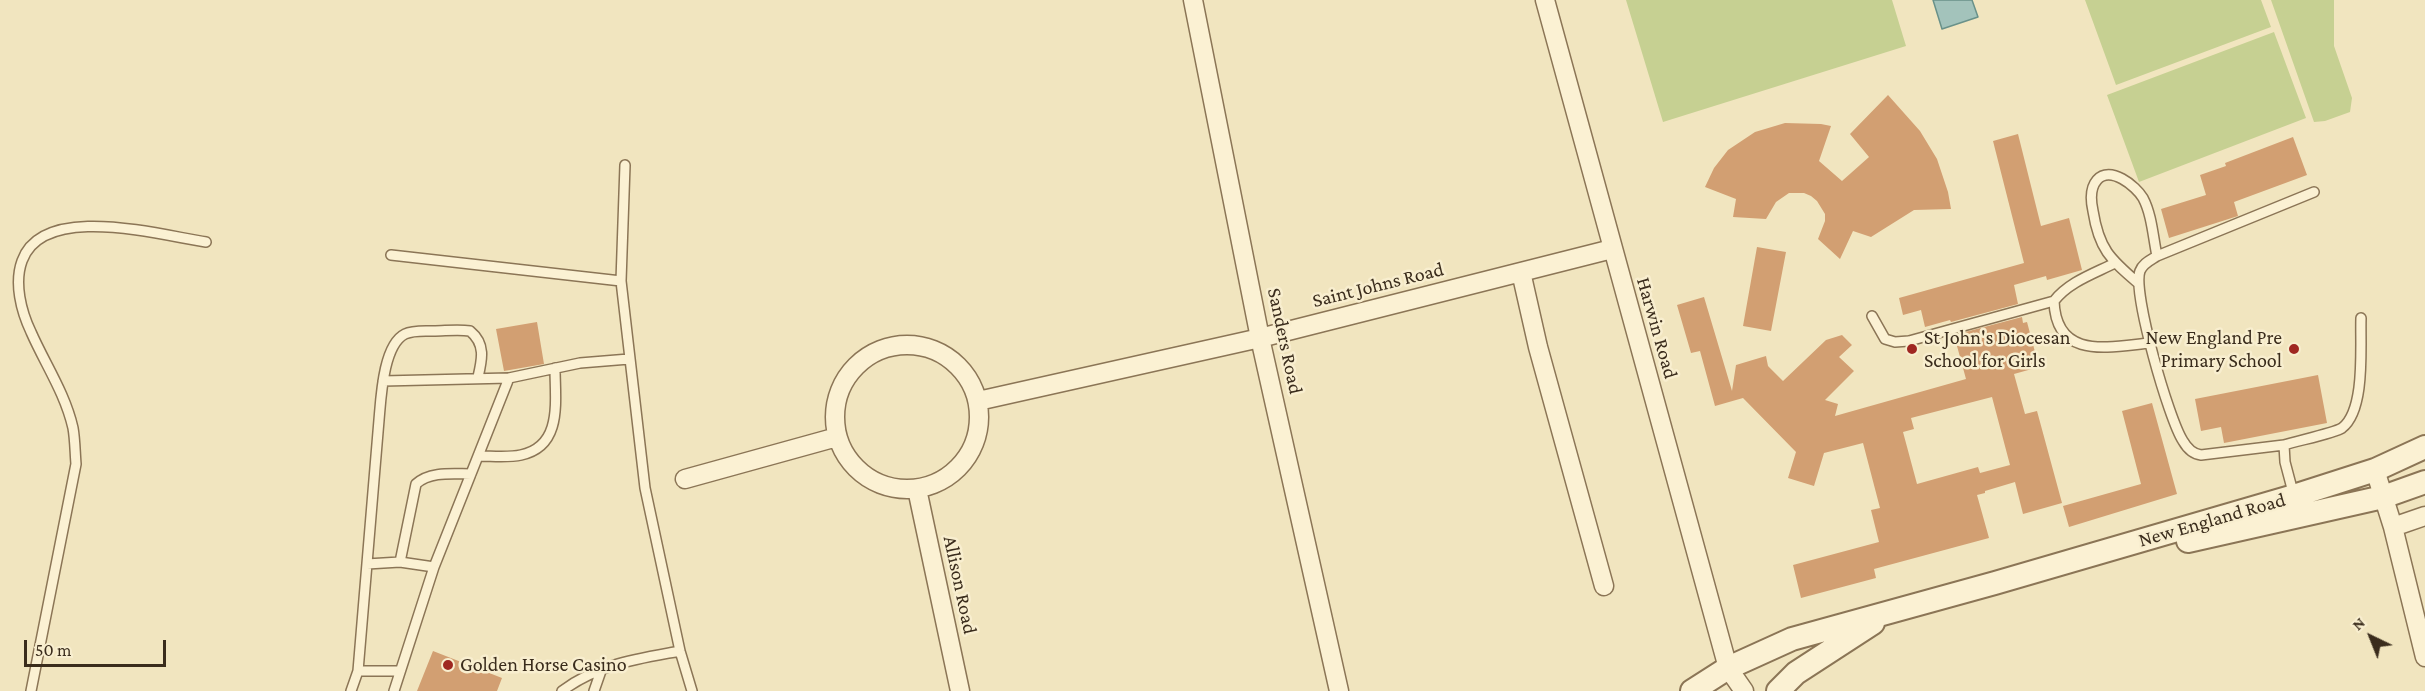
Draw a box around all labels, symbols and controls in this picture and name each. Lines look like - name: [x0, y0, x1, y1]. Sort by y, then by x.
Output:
- street label: Saint Johns Road: [1310, 257, 1446, 313]
- street label: Harwin Road: [1631, 274, 1683, 382]
- street label: Sanders Road: [1262, 286, 1308, 396]
- place label: St John's Diocesan School for Girls: [1924, 326, 2071, 373]
- place label: New England Pre Primary School: [2145, 326, 2282, 373]
- marker: St John's Diocesan School for Girls: [1905, 342, 1919, 356]
- marker: New England Pre Primary School: [2287, 342, 2301, 356]
- street label: New England Road: [2136, 488, 2288, 552]
- street label: Allison Road: [938, 534, 982, 636]
- north arrow: [2341, 607, 2401, 667]
- text: N: [2349, 614, 2368, 633]
- scale bar: [27, 628, 170, 666]
- text: 50 m: [35, 640, 72, 660]
- place label: Golden Horse Casino: [460, 653, 627, 677]
- marker: Golden Horse Casino: [441, 658, 455, 672]

